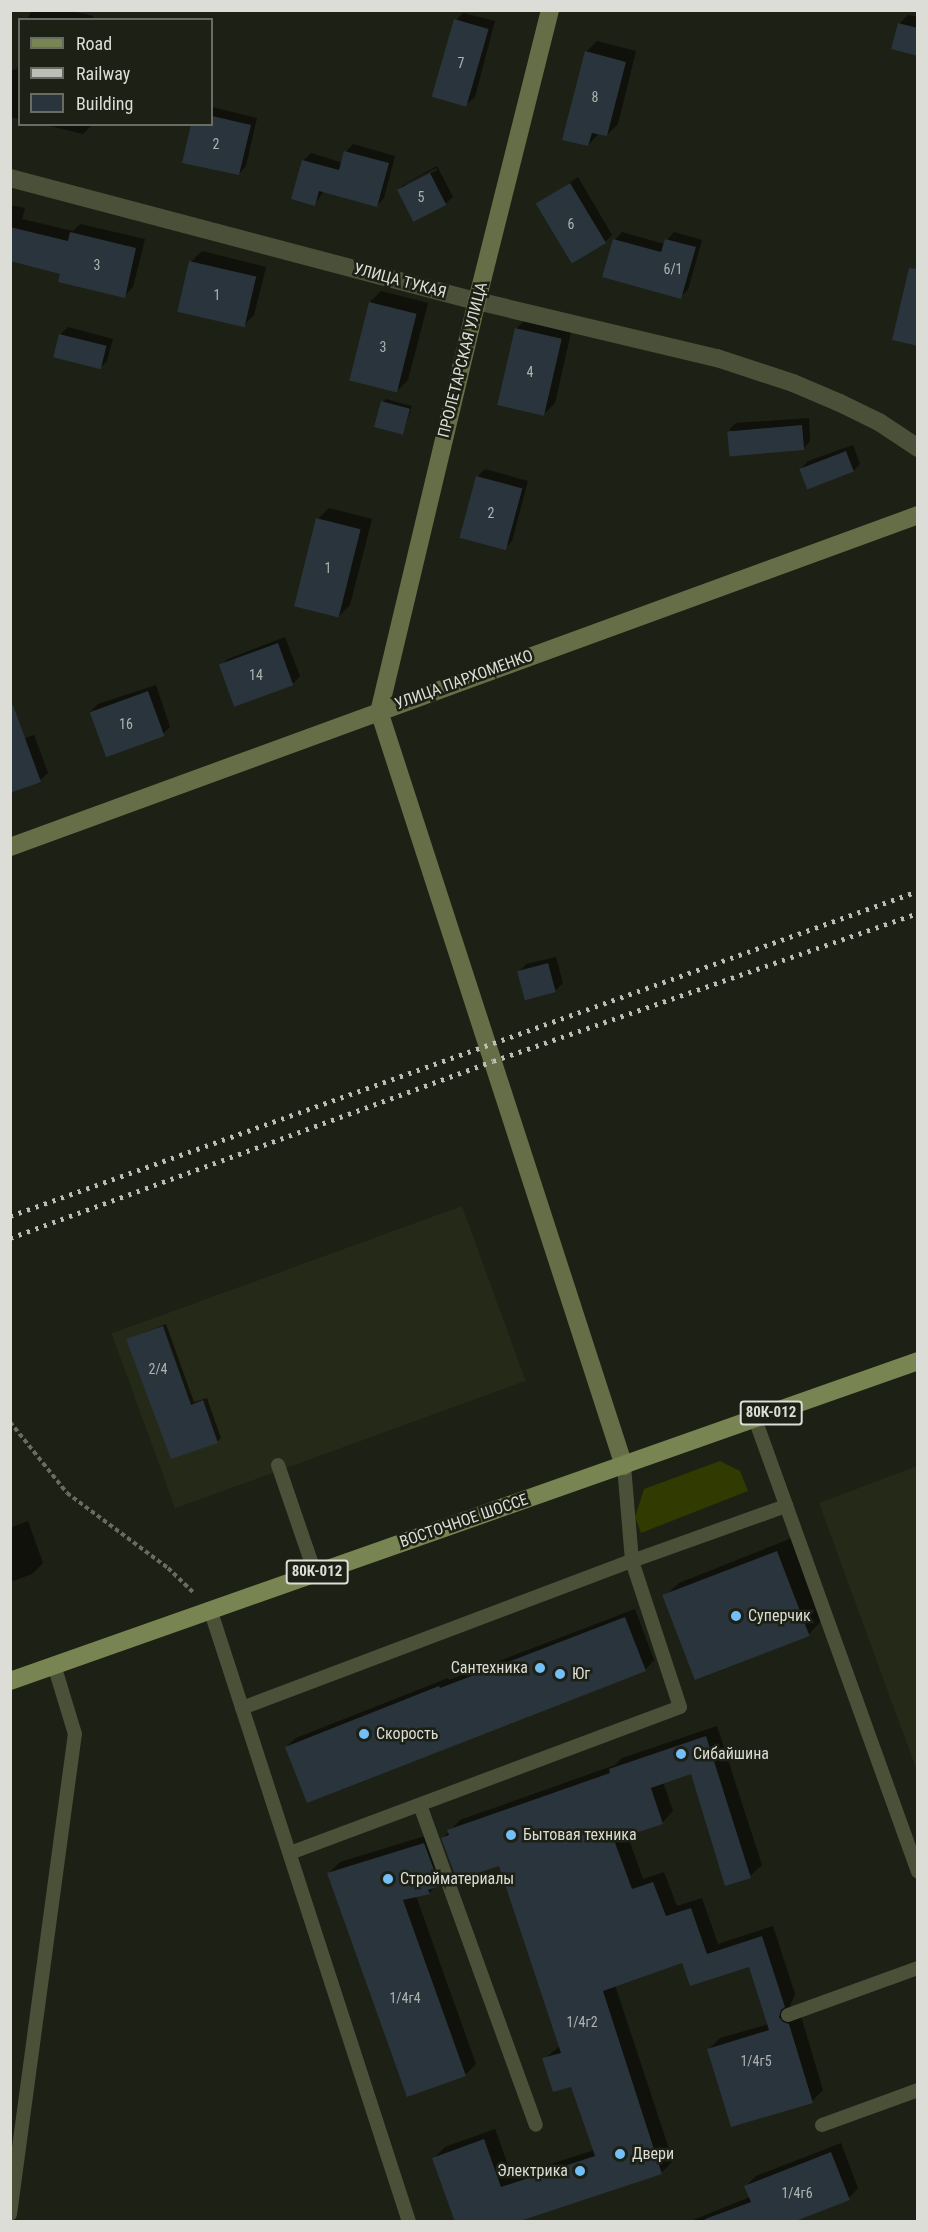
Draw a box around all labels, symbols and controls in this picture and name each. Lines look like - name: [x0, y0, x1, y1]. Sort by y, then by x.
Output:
- legend: [18, 18, 213, 126]
- text: Road: [76, 33, 112, 54]
- house number: 7: [458, 55, 464, 71]
- text: Railway: [76, 63, 130, 84]
- house number: 8: [592, 89, 598, 105]
- text: Building: [76, 93, 133, 114]
- house number: 2: [213, 136, 219, 152]
- house number: 5: [418, 189, 424, 205]
- house number: 6: [568, 216, 574, 232]
- house number: 3: [94, 257, 100, 273]
- street label: УЛИЦА ТУКАЯ: [351, 259, 449, 303]
- house number: 6/1: [663, 261, 683, 277]
- street label: ПРОЛЕТАРСКАЯ УЛИЦА: [434, 280, 492, 440]
- house number: 1: [214, 287, 220, 303]
- house number: 3: [380, 339, 386, 355]
- house number: 4: [527, 364, 533, 380]
- house number: 2: [488, 505, 494, 521]
- house number: 1: [325, 560, 331, 576]
- street label: УЛИЦА ПАРХОМЕНКО: [392, 646, 536, 714]
- house number: 14: [249, 667, 263, 683]
- house number: 16: [119, 716, 133, 732]
- house number: 2/4: [148, 1361, 168, 1377]
- road number: 80К-012: [740, 1401, 802, 1425]
- street label: ВОСТОЧНОЕ ШОССЕ: [397, 1490, 531, 1552]
- road number: 80К-012: [286, 1560, 348, 1584]
- place label: Суперчик: [748, 1606, 811, 1626]
- marker: Суперчик: [729, 1609, 743, 1623]
- place label: Сантехника: [451, 1658, 528, 1678]
- marker: Сантехника: [533, 1661, 547, 1675]
- place label: Юг: [572, 1664, 590, 1684]
- marker: Юг: [553, 1667, 567, 1681]
- place label: Скорость: [376, 1724, 438, 1744]
- marker: Скорость: [357, 1727, 371, 1741]
- place label: Сибайшина: [693, 1744, 769, 1764]
- marker: Сибайшина: [674, 1747, 688, 1761]
- place label: Бытовая техника: [523, 1825, 637, 1845]
- marker: Бытовая техника: [504, 1828, 518, 1842]
- place label: Стройматериалы: [400, 1869, 514, 1889]
- marker: Стройматериалы: [381, 1872, 395, 1886]
- house number: 1/4г4: [389, 1990, 421, 2006]
- house number: 1/4г2: [566, 2014, 598, 2030]
- house number: 1/4г5: [740, 2053, 772, 2069]
- place label: Двери: [632, 2144, 674, 2164]
- marker: Двери: [613, 2147, 627, 2161]
- place label: Электрика: [497, 2161, 568, 2181]
- marker: Электрика: [573, 2164, 587, 2178]
- house number: 1/4г6: [781, 2185, 813, 2201]

